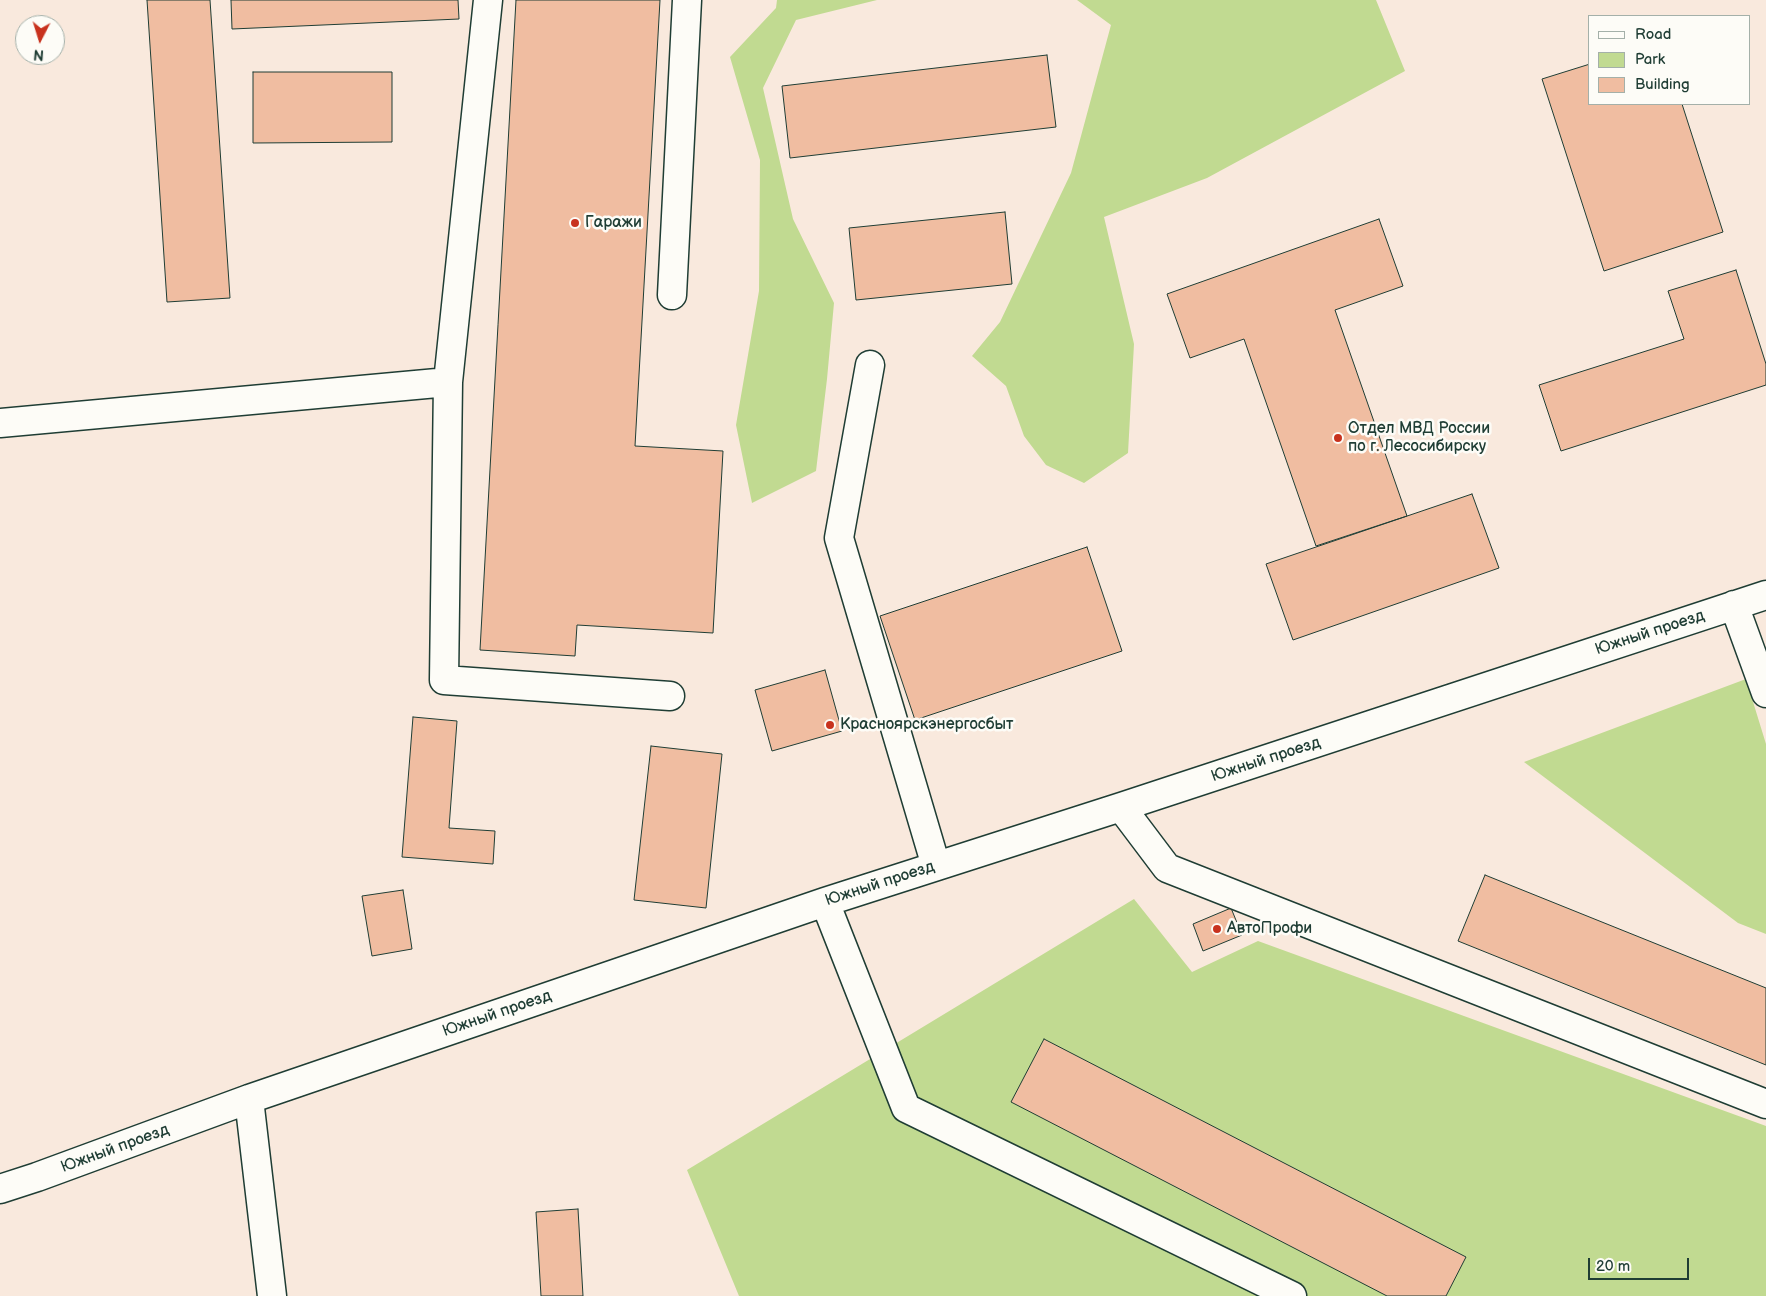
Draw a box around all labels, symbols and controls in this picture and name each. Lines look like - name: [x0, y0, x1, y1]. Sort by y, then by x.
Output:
- north arrow: [15, 15, 65, 65]
- legend: [1588, 15, 1751, 105]
- text: Road: [1635, 25, 1671, 44]
- text: N: [33, 46, 45, 63]
- text: Park: [1635, 50, 1665, 69]
- text: Building: [1635, 75, 1690, 94]
- place label: Гаражи: [585, 213, 642, 233]
- marker: Гаражи: [569, 217, 581, 229]
- place label: Отдел МВД России по г. Лесосибирску: [1348, 419, 1490, 457]
- marker: Отдел МВД России по г. Лесосибирску: [1332, 432, 1344, 444]
- street label: Южный проезд: [1593, 606, 1707, 660]
- place label: Красноярскэнергосбыт: [840, 715, 1013, 735]
- marker: Красноярскэнергосбыт: [824, 719, 836, 731]
- street label: Южный проезд: [1209, 733, 1323, 787]
- street label: Южный проезд: [823, 857, 937, 911]
- place label: АвтоПрофи: [1227, 919, 1312, 939]
- marker: АвтоПрофи: [1211, 923, 1223, 935]
- street label: Южный проезд: [440, 986, 554, 1042]
- street label: Южный проезд: [58, 1121, 172, 1177]
- scale bar: [1591, 1248, 1692, 1280]
- text: 20 m: [1596, 1257, 1630, 1276]

